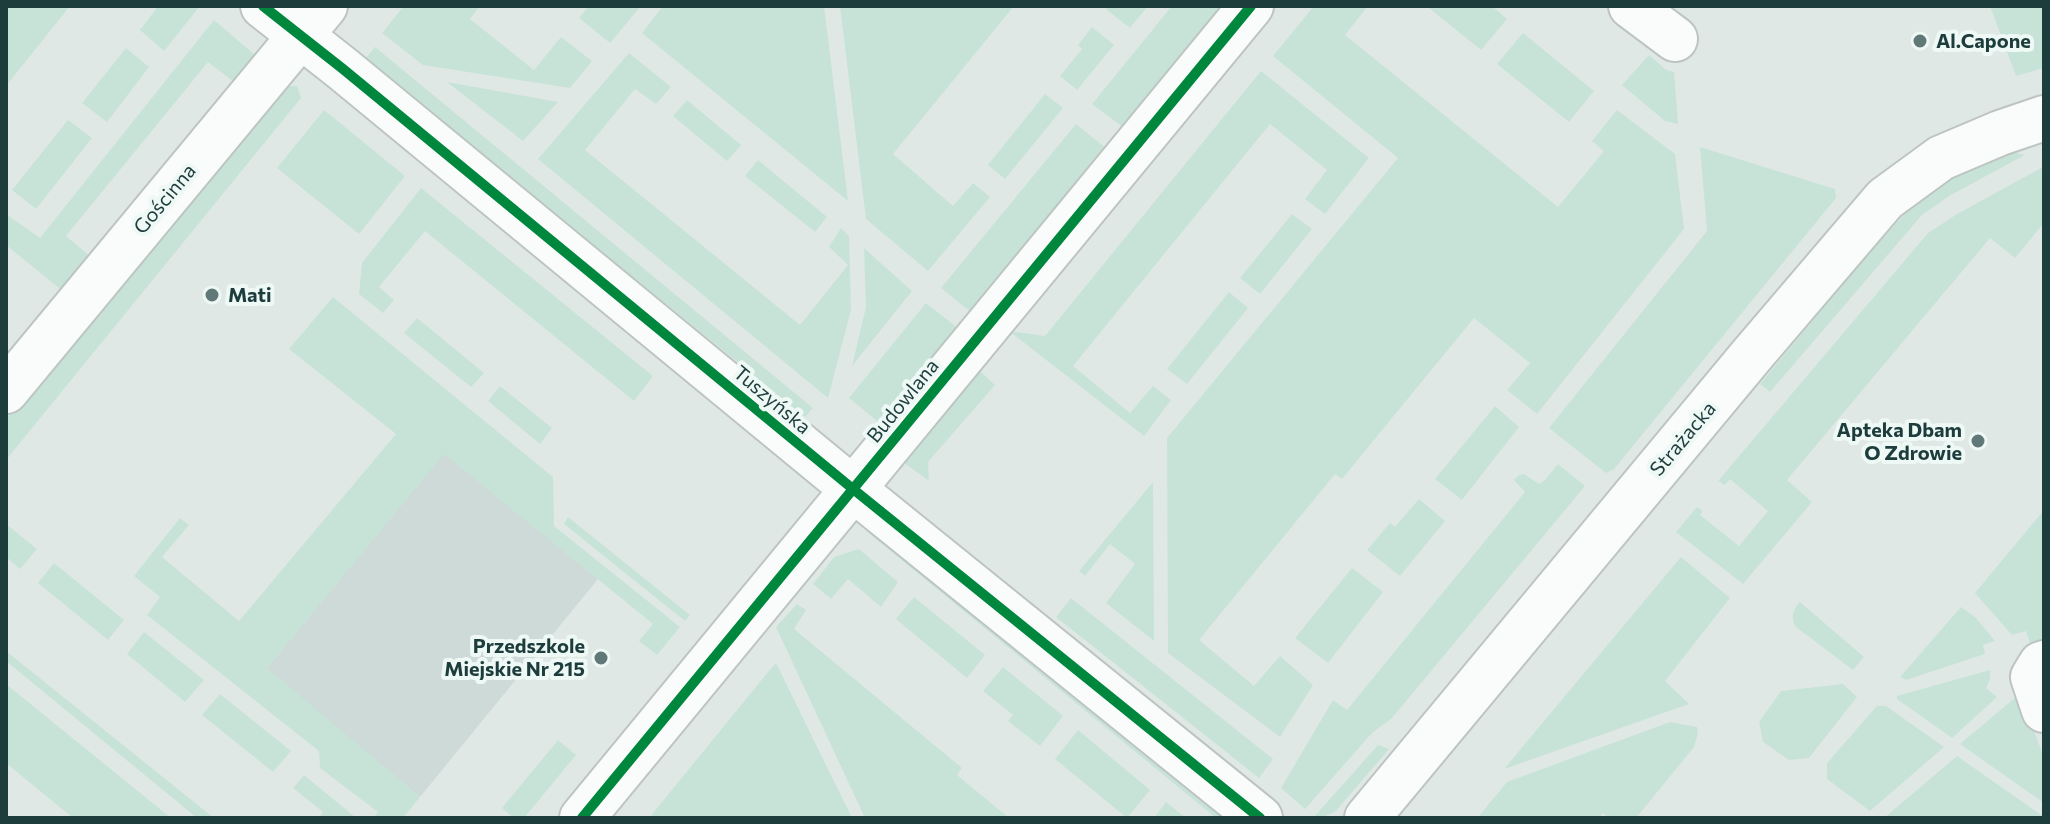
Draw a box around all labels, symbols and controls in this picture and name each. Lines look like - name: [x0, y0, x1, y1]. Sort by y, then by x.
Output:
- place label: Al.Capone: [1936, 29, 2031, 53]
- marker: Al.Capone: [1911, 32, 1929, 50]
- street label: Gościnna: [129, 159, 201, 239]
- place label: Mati: [228, 283, 272, 307]
- marker: Mati: [203, 286, 221, 304]
- street label: Budowlana: [862, 354, 944, 448]
- street label: Tuszyńska: [728, 361, 816, 439]
- street label: Strażacka: [1645, 397, 1721, 481]
- place label: Apteka Dbam O Zdrowie: [1837, 418, 1962, 465]
- marker: Apteka Dbam O Zdrowie: [1969, 432, 1987, 450]
- place label: Przedszkole Miejskie Nr 215: [444, 634, 585, 681]
- marker: Przedszkole Miejskie Nr 215: [592, 649, 610, 667]

